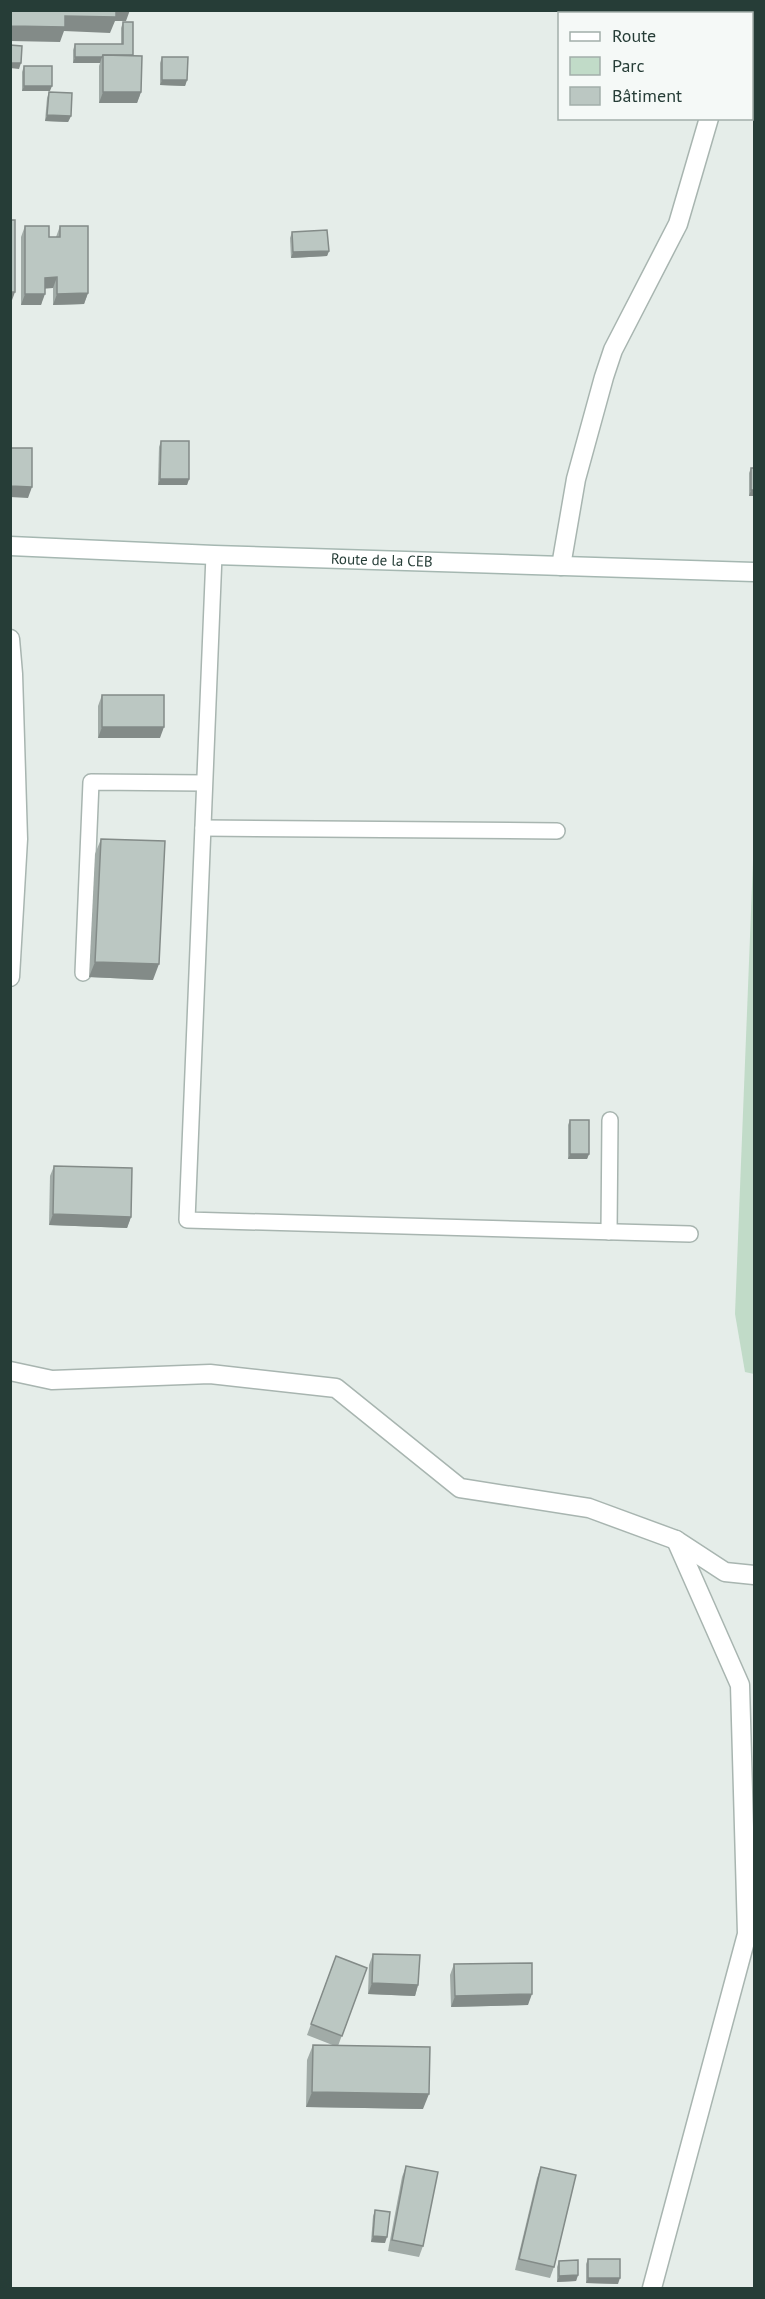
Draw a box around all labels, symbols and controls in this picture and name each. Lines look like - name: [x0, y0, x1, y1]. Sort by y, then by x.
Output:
- legend: [558, 12, 753, 120]
- text: Route: [612, 24, 656, 47]
- text: Parc: [612, 54, 645, 77]
- text: Bâtiment: [612, 84, 682, 107]
- street label: Route de la CEB: [331, 549, 433, 571]

